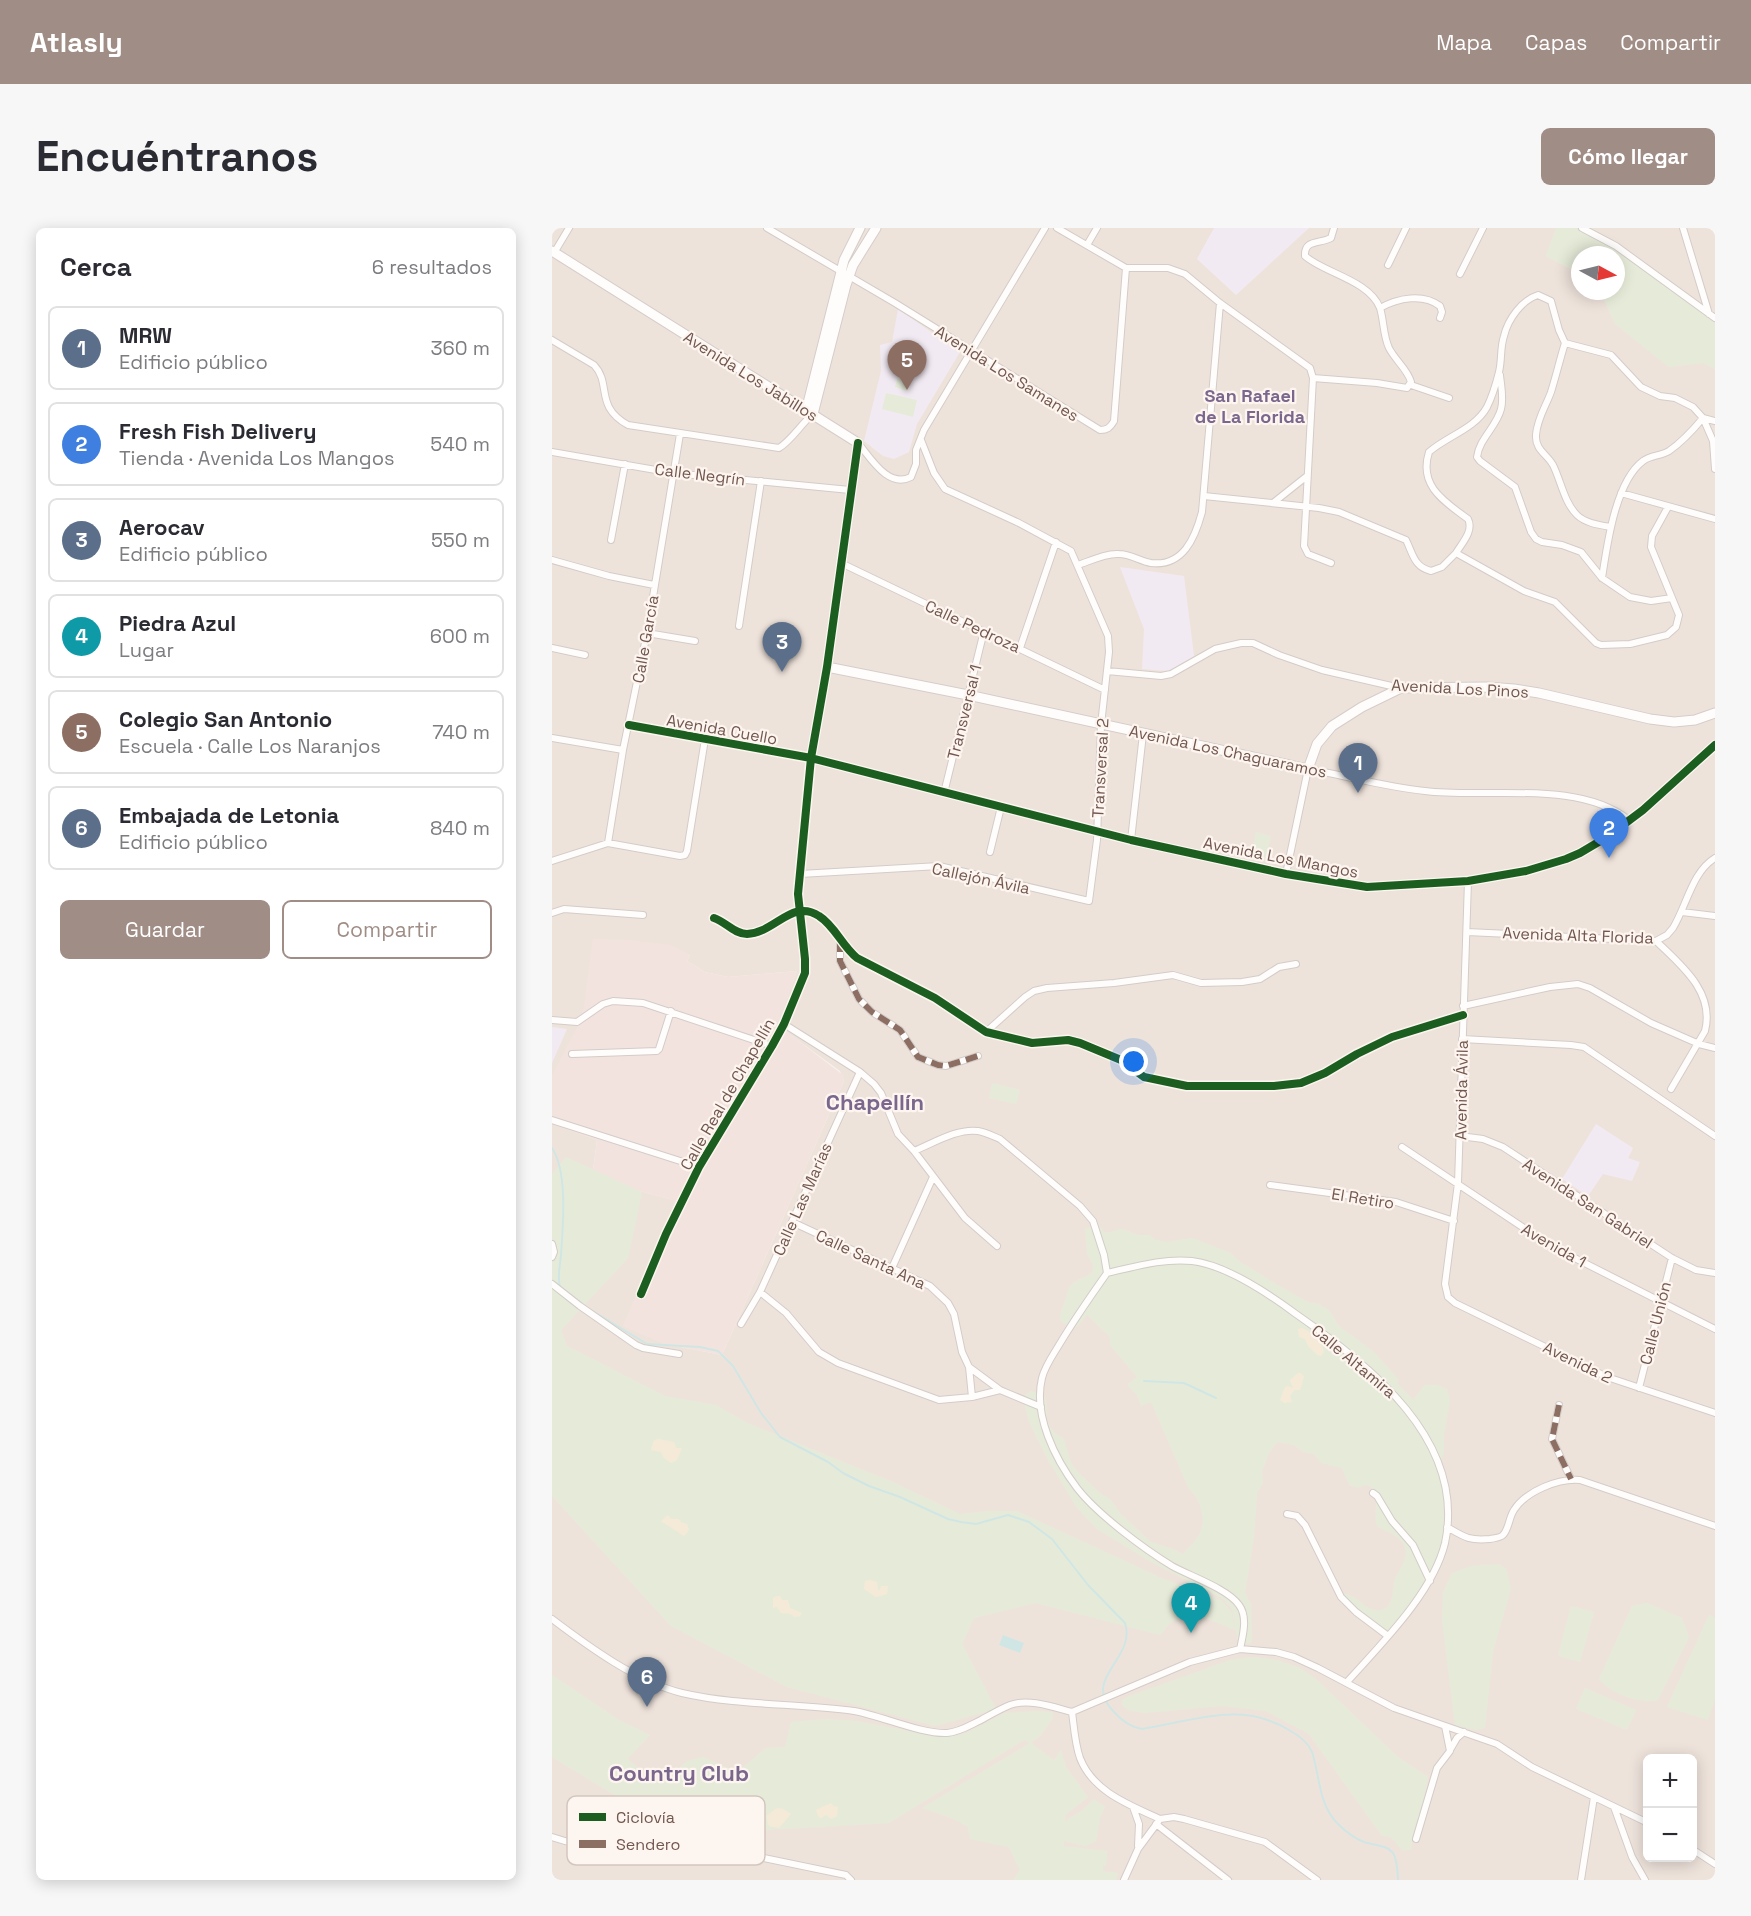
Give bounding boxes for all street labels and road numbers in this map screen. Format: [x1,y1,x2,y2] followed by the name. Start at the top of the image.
[931,321,1083,426] street label: Avenida Los Samanes
[680,327,822,426] street label: Avenida Los Jabillos
[653,459,746,490] street label: Calle Negrín
[627,593,664,685] street label: Calle García
[922,595,1024,658] street label: Calle Pedroza
[943,663,986,762] street label: Transversal 1
[1391,674,1529,703] street label: Avenida Los Pinos
[665,709,779,750] street label: Avenida Cuello
[1087,718,1114,819] street label: Transversal 2
[1127,720,1329,783] street label: Avenida Los Chaguaramos
[1202,832,1360,883] street label: Avenida Los Mangos
[930,858,1032,899] street label: Callejón Ávila
[1502,922,1654,949] street label: Avenida Alta Florida
[675,1014,780,1174] street label: Calle Real de Chapellín
[1450,1040,1473,1140] street label: Avenida Ávila
[768,1139,837,1259] street label: Calle Las Marías
[1519,1153,1657,1253] street label: Avenida San Gabriel
[1330,1183,1396,1214] street label: El Retiro
[1517,1218,1590,1272] street label: Avenida 1
[812,1225,929,1294] street label: Calle Santa Ana
[1635,1279,1676,1367] street label: Calle Unión
[1307,1320,1400,1403] street label: Calle Altamira
[1540,1337,1616,1388] street label: Avenida 2

